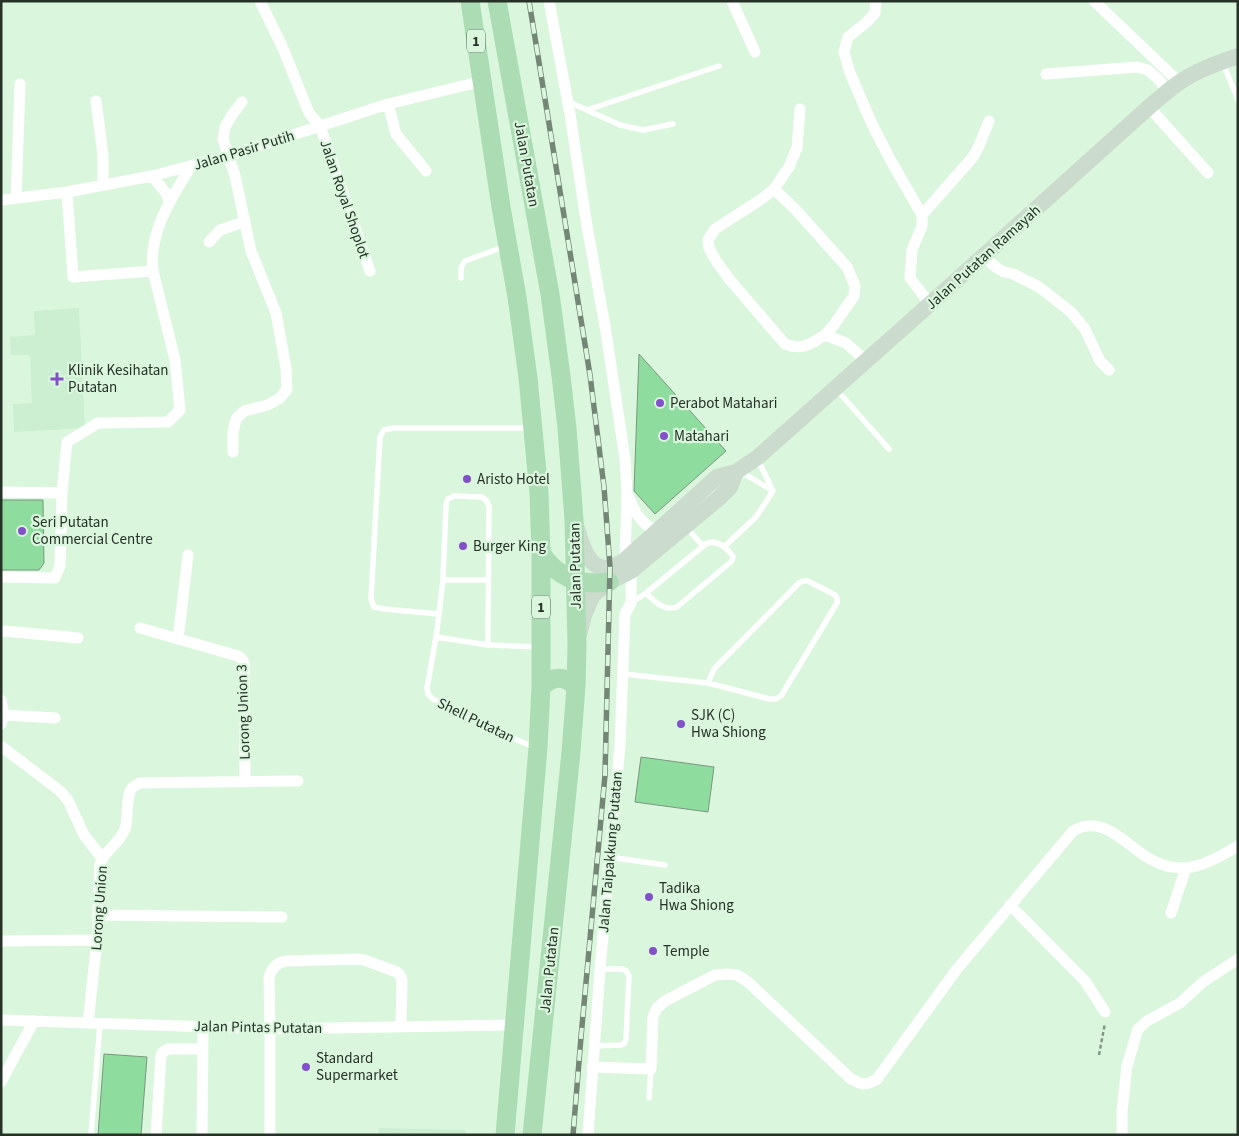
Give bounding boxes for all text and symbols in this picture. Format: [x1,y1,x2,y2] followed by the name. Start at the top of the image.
[467,29,485,52] road number: 1
[509,120,544,209] street label: Jalan Putatan
[191,125,297,176] street label: Jalan Pasir Putih
[314,137,375,261] street label: Jalan Royal Shoplot
[921,200,1045,315] street label: Jalan Putatan Ramayah
[68,360,169,398] place label: Klinik Kesihatan Putatan
[50,372,64,386] marker: Klinik Kesihatan Putatan
[670,393,777,414] place label: Perabot Matahari
[654,397,666,409] marker: Perabot Matahari
[674,426,729,447] place label: Matahari
[658,430,670,442] marker: Matahari
[477,469,550,490] place label: Aristo Hotel
[461,473,473,485] marker: Aristo Hotel
[32,512,153,550] place label: Seri Putatan Commercial Centre
[564,523,587,609] street label: Jalan Putatan
[16,525,28,537] marker: Seri Putatan Commercial Centre
[473,536,547,557] place label: Burger King
[457,540,469,552] marker: Burger King
[532,596,550,618] road number: 1
[231,664,256,760] street label: Lorong Union 3
[434,693,518,748] street label: Shell Putatan
[691,705,766,743] place label: SJK (C) Hwa Shiong
[675,718,687,730] marker: SJK (C) Hwa Shiong
[593,770,628,934] street label: Jalan Taipakkung Putatan
[86,865,113,951] street label: Lorong Union
[659,878,734,916] place label: Tadika Hwa Shiong
[643,891,655,903] marker: Tadika Hwa Shiong
[535,926,564,1014] street label: Jalan Putatan
[663,941,710,962] place label: Temple
[647,945,659,957] marker: Temple
[194,1016,322,1039] street label: Jalan Pintas Putatan
[316,1048,398,1086] place label: Standard Supermarket
[300,1061,312,1073] marker: Standard Supermarket

